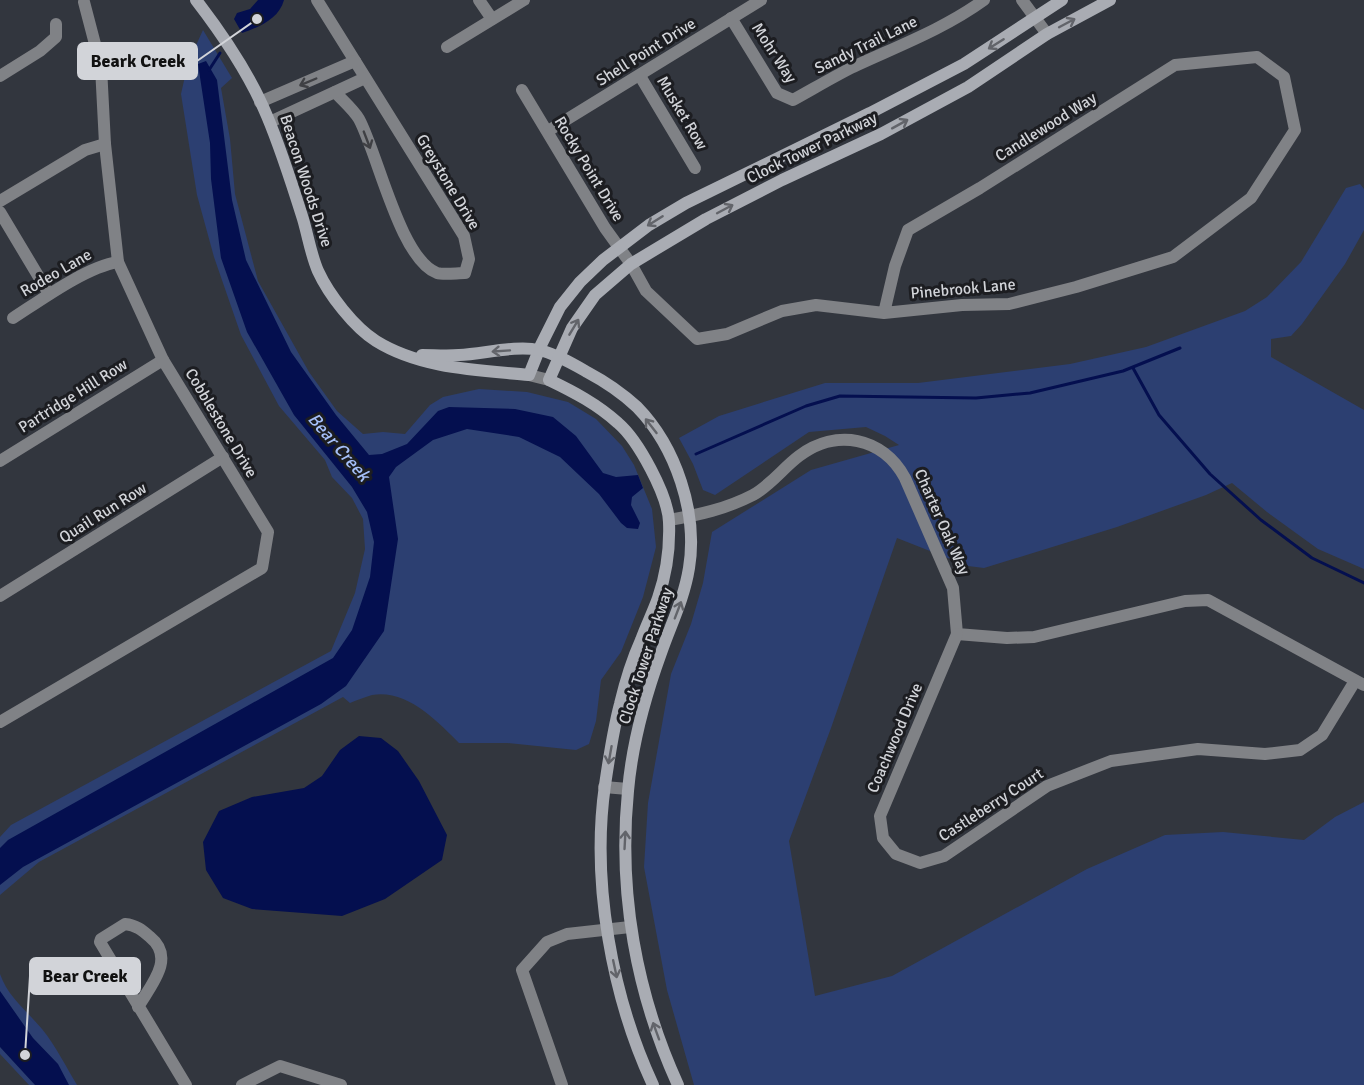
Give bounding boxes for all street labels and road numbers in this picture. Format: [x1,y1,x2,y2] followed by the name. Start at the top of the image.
[811,12,921,78] street label: Sandy Trail Lane
[593,14,699,90] street label: Shell Point Drive
[747,19,801,87] street label: Mohr Way
[652,72,712,154] street label: Musket Row
[992,88,1101,166] street label: Candlewood Way
[744,108,881,188] street label: Clock Tower Parkway
[275,112,337,250] street label: Beacon Woods Drive
[550,113,628,225] street label: Rocky Point Drive
[412,131,484,233] street label: Greystone Drive
[17,245,95,301] street label: Rodeo Lane
[910,274,1016,304] street label: Pinebrook Lane
[15,354,132,437] street label: Partridge Hill Row
[180,365,262,481] street label: Cobblestone Drive
[910,466,975,579] street label: Charter Oak Way
[56,478,151,548] street label: Quail Run Row
[614,585,678,727] street label: Clock Tower Parkway
[863,680,927,796] street label: Coachwood Drive
[935,763,1047,846] street label: Castleberry Court

